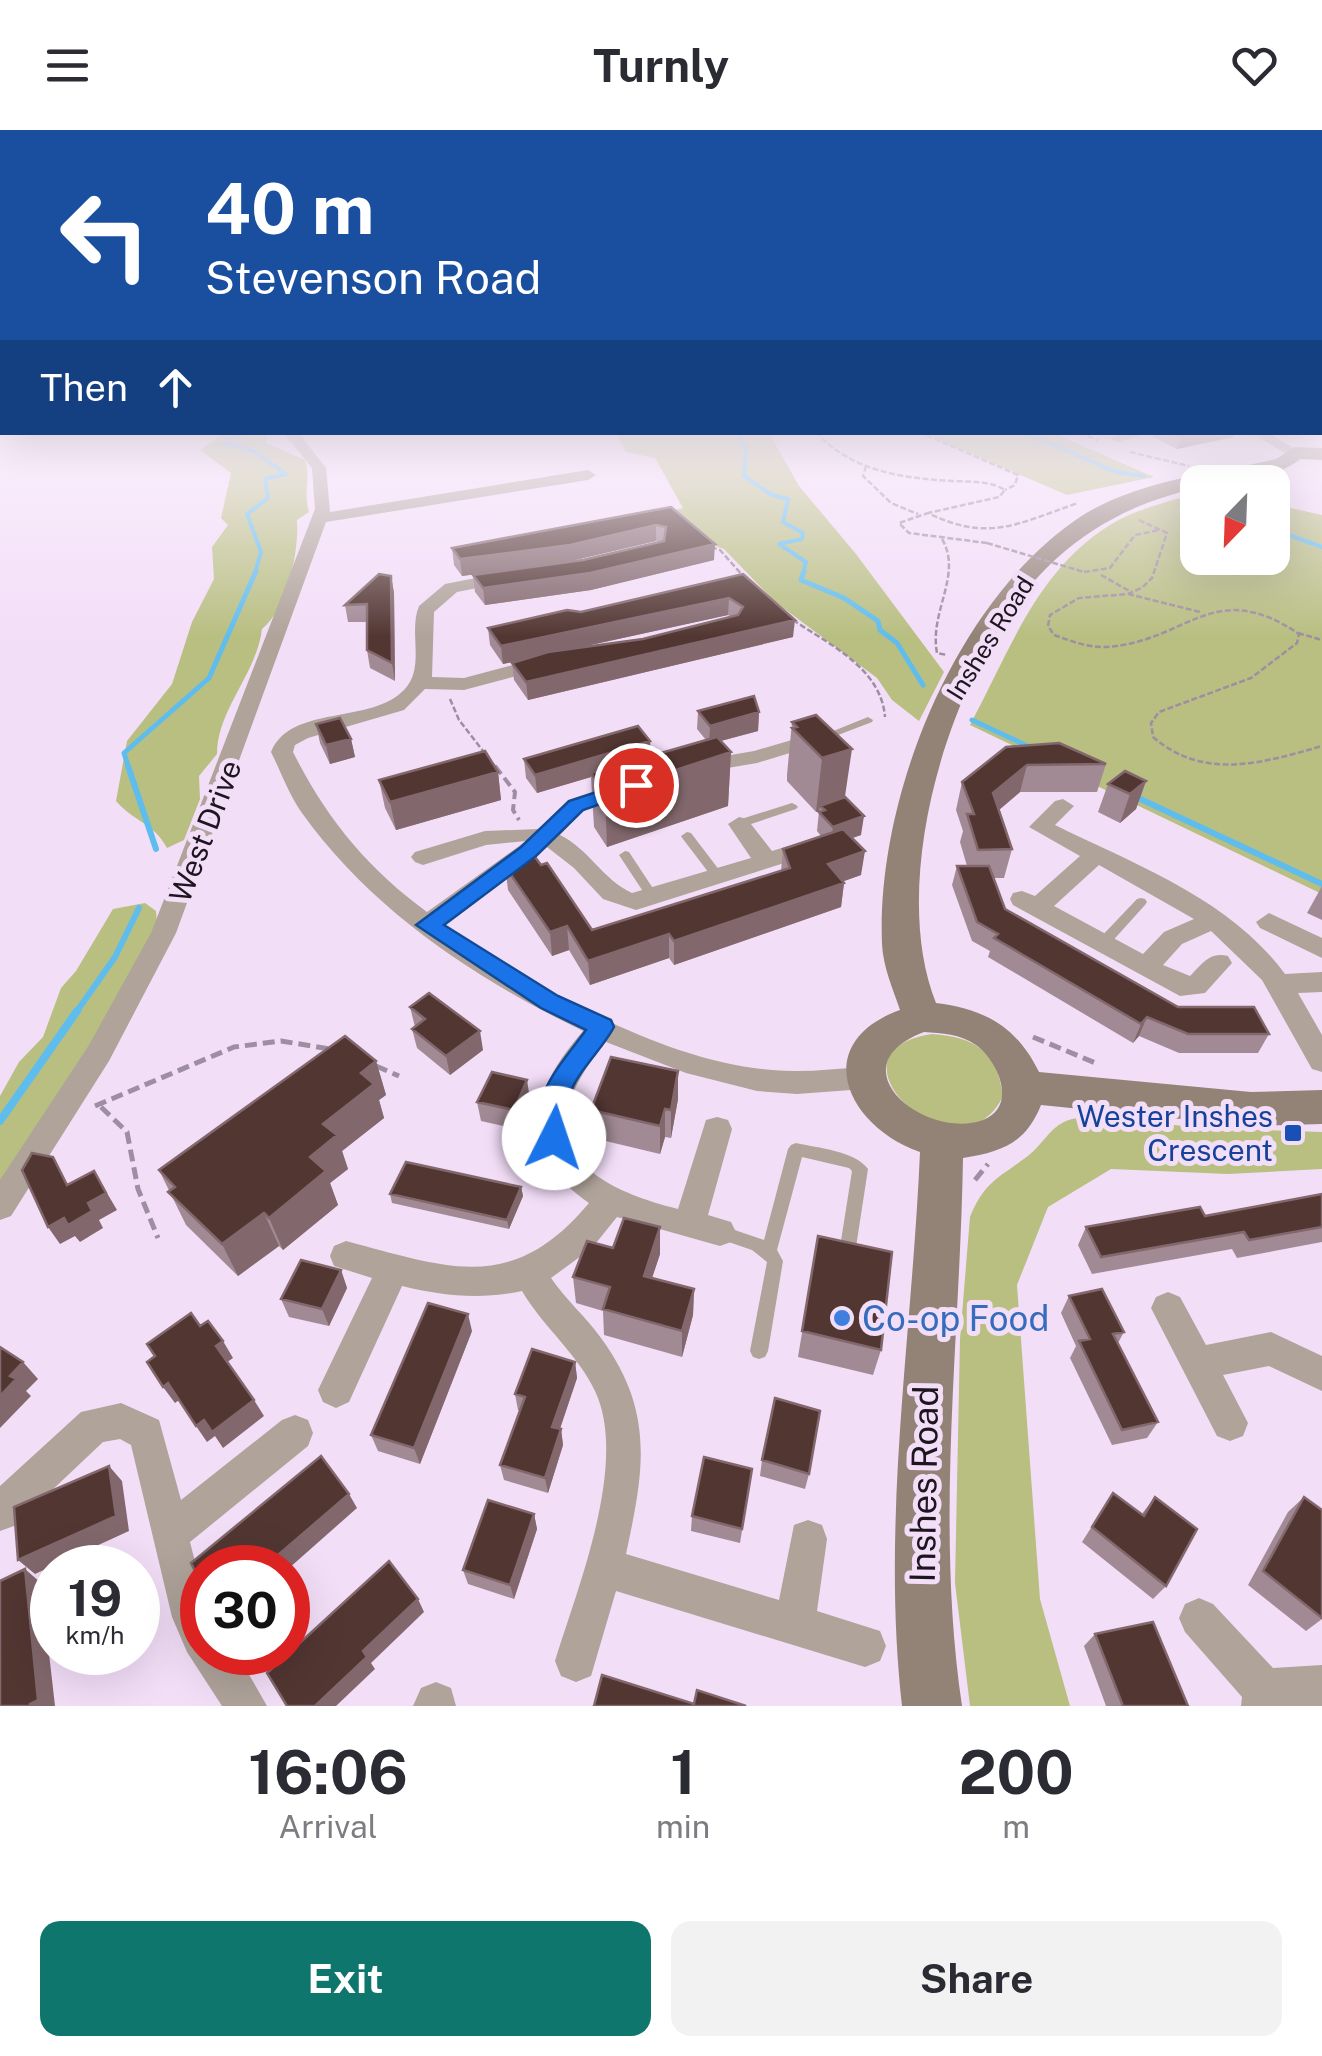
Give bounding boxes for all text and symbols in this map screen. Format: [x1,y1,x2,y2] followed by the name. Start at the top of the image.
[40,38,95,93] icon: menu
[1227,38,1282,93] icon: heart
[593,39,729,92] text: Turnly
[205,167,375,250] text: 40 m
[40,170,170,300] icon: left
[205,251,541,304] text: Stevenson Road
[148,360,203,415] icon: ahead
[40,365,128,410] text: Then
[1180,465,1290,575] north arrow
[1180,465,1290,575] map controls
[940,571,1040,705] street label: Inshes Road
[594,743,679,828] pin
[161,755,249,907] street label: West Drive
[609,758,664,813] icon: arrive
[502,1086,606,1190] position arrow
[1077,1098,1273,1168] place label: Wester Inshes Crescent
[1282,1122,1304,1144] marker: Wester Inshes Crescent
[862,1298,1049,1339] place label: Co-op Food
[831,1307,853,1329] marker: Co-op Food
[902,1385,946,1583] street label: Inshes Road
[180,1545,310,1675] speed limit sign: 30
[68,1568,122,1627] text: 19
[66,1620,124,1650] text: km/h
[248,1737,408,1808] text: 16:06
[670,1737,696,1808] text: 1
[958,1737,1074,1808] text: 200
[279,1808,377,1845] text: Arrival
[656,1808,710,1845] text: min
[1002,1808,1030,1845] text: m
[40,1921,651,2036] button: Exit
[671,1921,1282,2036] button: Share

